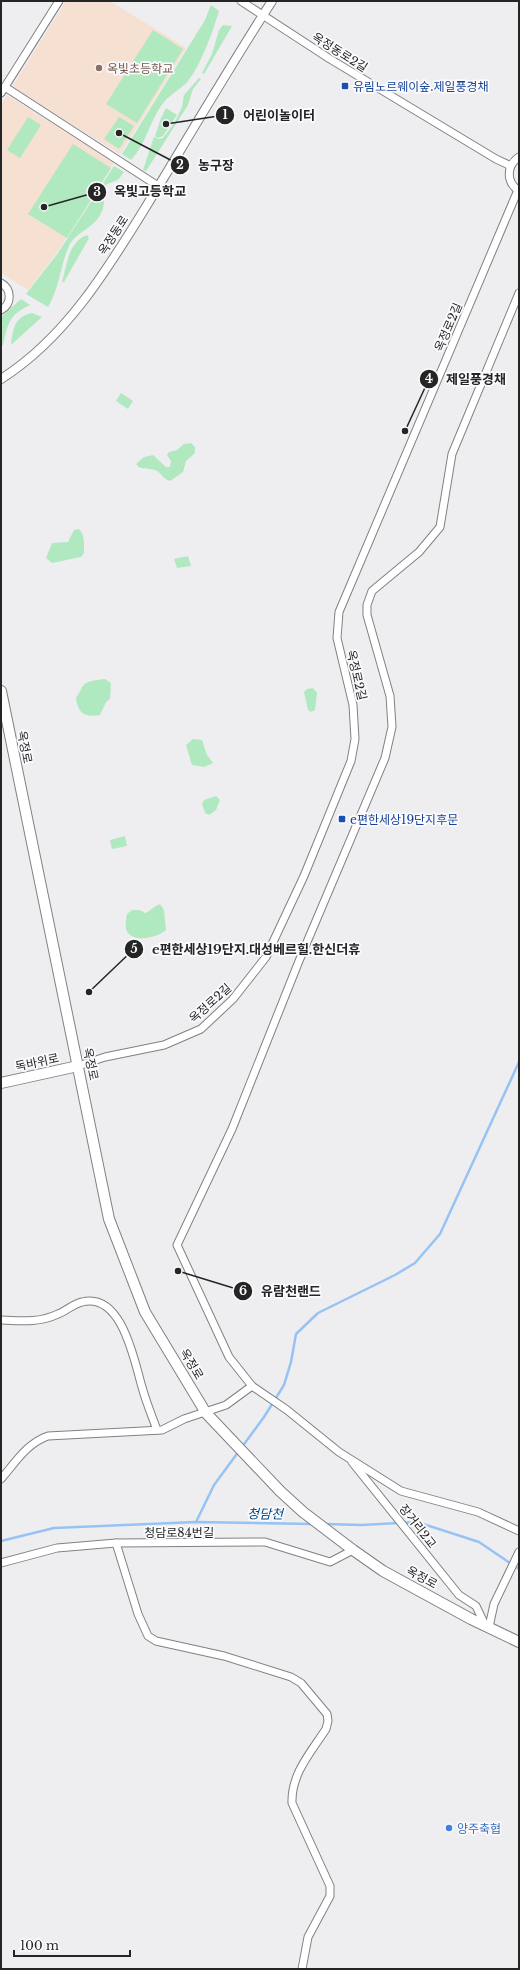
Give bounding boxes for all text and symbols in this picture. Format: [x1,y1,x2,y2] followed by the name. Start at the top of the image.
[309,29,371,75] street label: 옥정동로2길
[107,61,173,76] place label: 옥빛초등학교
[94,63,104,73] marker: 옥빛초등학교
[353,79,489,94] place label: 유림노르웨이숲.제일풍경채
[340,81,350,91] marker: 유림노르웨이숲.제일풍경채
[215,103,323,128] callout: 어린이놀이터
[222,107,228,122] text: 1
[243,107,315,124] text: 어린이놀이터
[170,153,242,178] callout: 농구장
[176,157,184,172] text: 2
[198,157,234,174] text: 농구장
[87,179,194,204] callout: 옥빛고등학교
[114,183,186,200] text: 옥빛고등학교
[93,184,101,199] text: 3
[95,212,131,258] street label: 옥정동로
[431,300,465,354] street label: 옥정로2길
[419,367,514,392] callout: 제일풍경채
[425,371,433,386] text: 4
[446,371,506,388] text: 제일풍경채
[344,648,370,702] street label: 옥정로2길
[14,729,36,765] street label: 옥정로
[350,812,458,827] place label: e편한세상19단지후문
[337,814,347,824] marker: e편한세상19단지후문
[124,937,369,962] callout: e편한세상19단지.대성베르힐.한신더휴
[130,941,138,956] text: 5
[152,941,360,958] text: e편한세상19단지.대성베르힐.한신더휴
[186,980,234,1026] street label: 옥정로2길
[80,1046,102,1082] street label: 옥정로
[14,1050,60,1074] street label: 독바위로
[233,1279,329,1304] callout: 유람천랜드
[239,1283,247,1298] text: 6
[261,1283,321,1300] text: 유람천랜드
[177,1346,207,1382] street label: 옥정로
[396,1501,440,1551] street label: 장거리2교
[247,1505,284,1523] water label: 청담천
[144,1525,214,1540] street label: 청담로84번길
[404,1562,440,1592] street label: 옥정로
[457,1821,501,1836] place label: 양주축협
[444,1823,454,1833] marker: 양주축협
[14,1932,130,1958] scale bar
[20,1938,59,1953] text: 100 m

